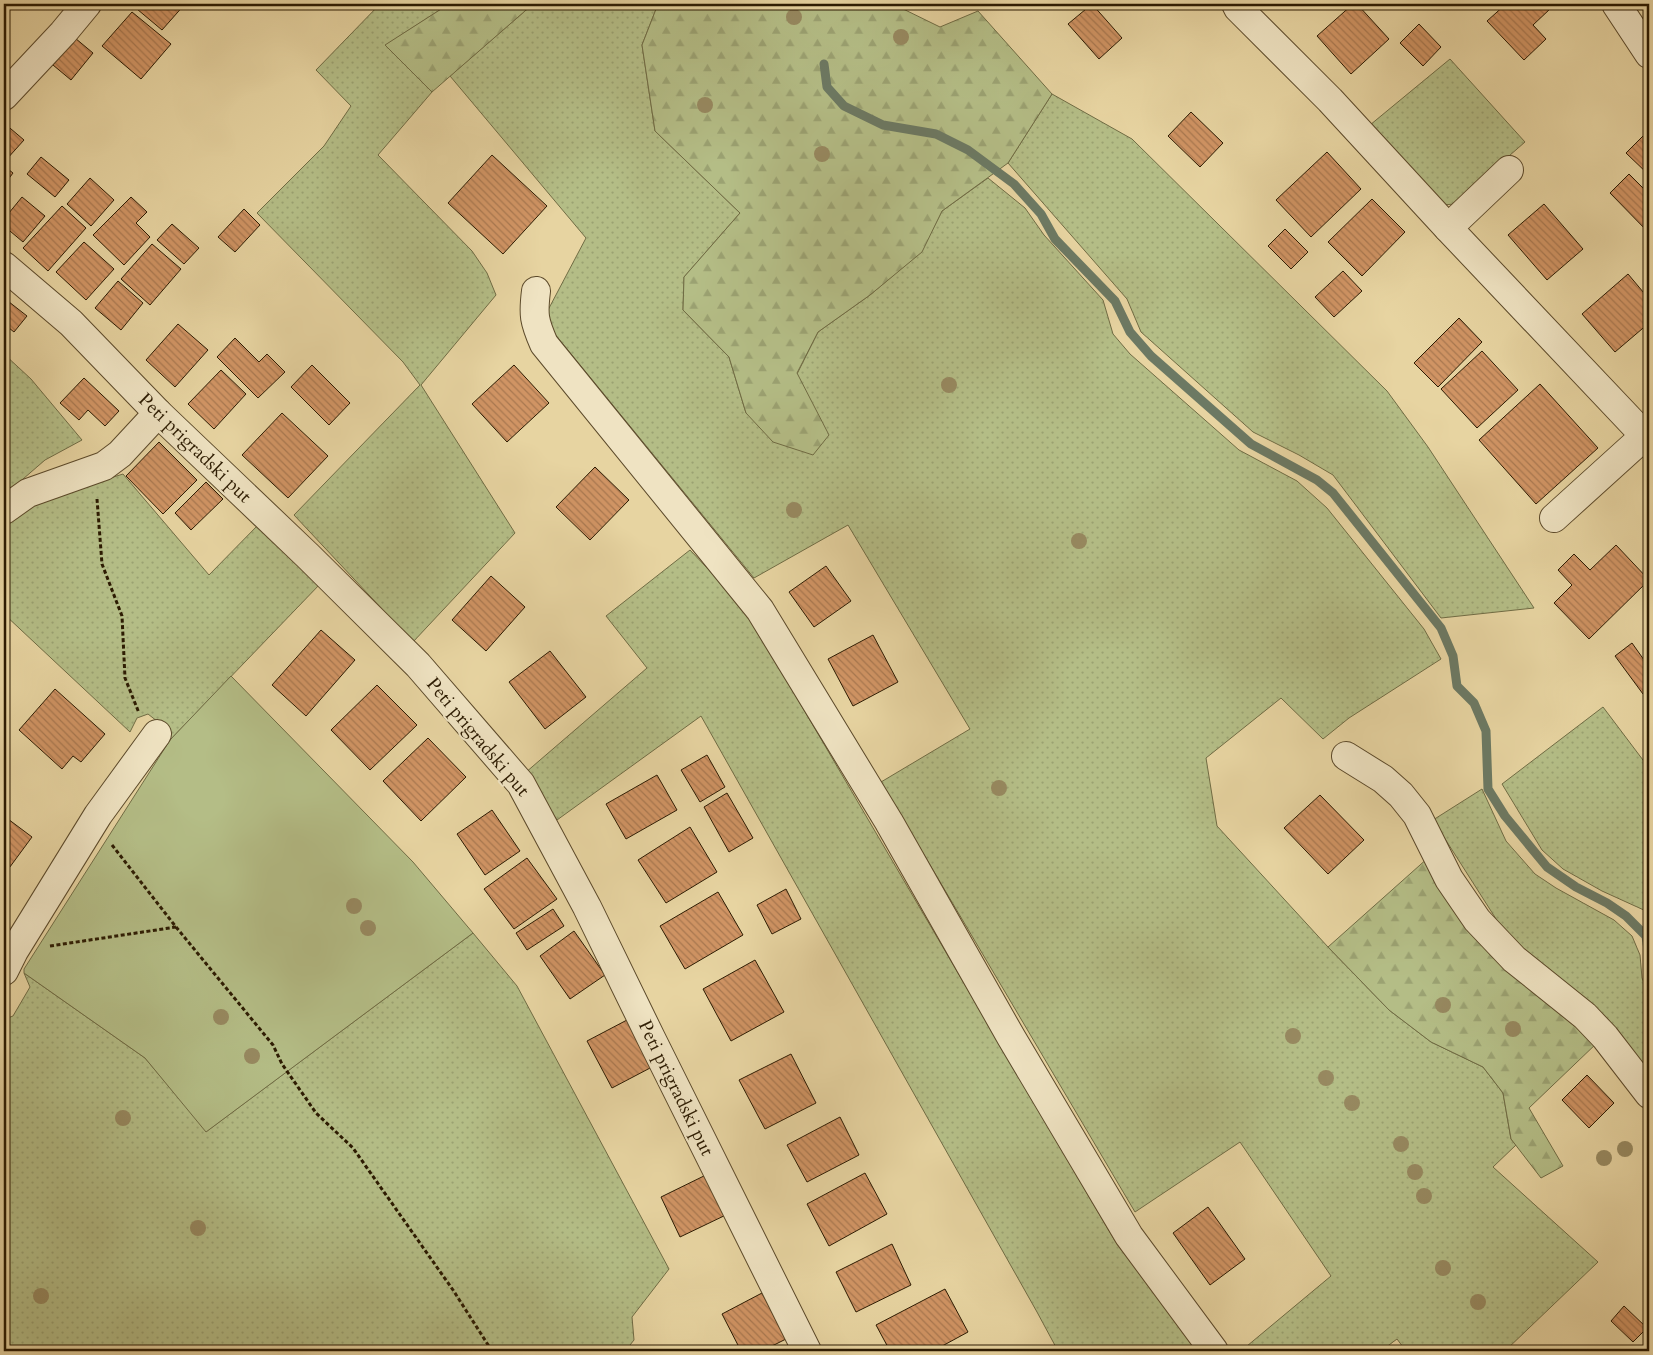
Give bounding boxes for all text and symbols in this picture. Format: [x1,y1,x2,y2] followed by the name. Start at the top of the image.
[133,387,257,509] street label: Peti prigradski put
[420,672,536,802] street label: Peti prigradski put
[632,1016,720,1160] street label: Peti prigradski put

